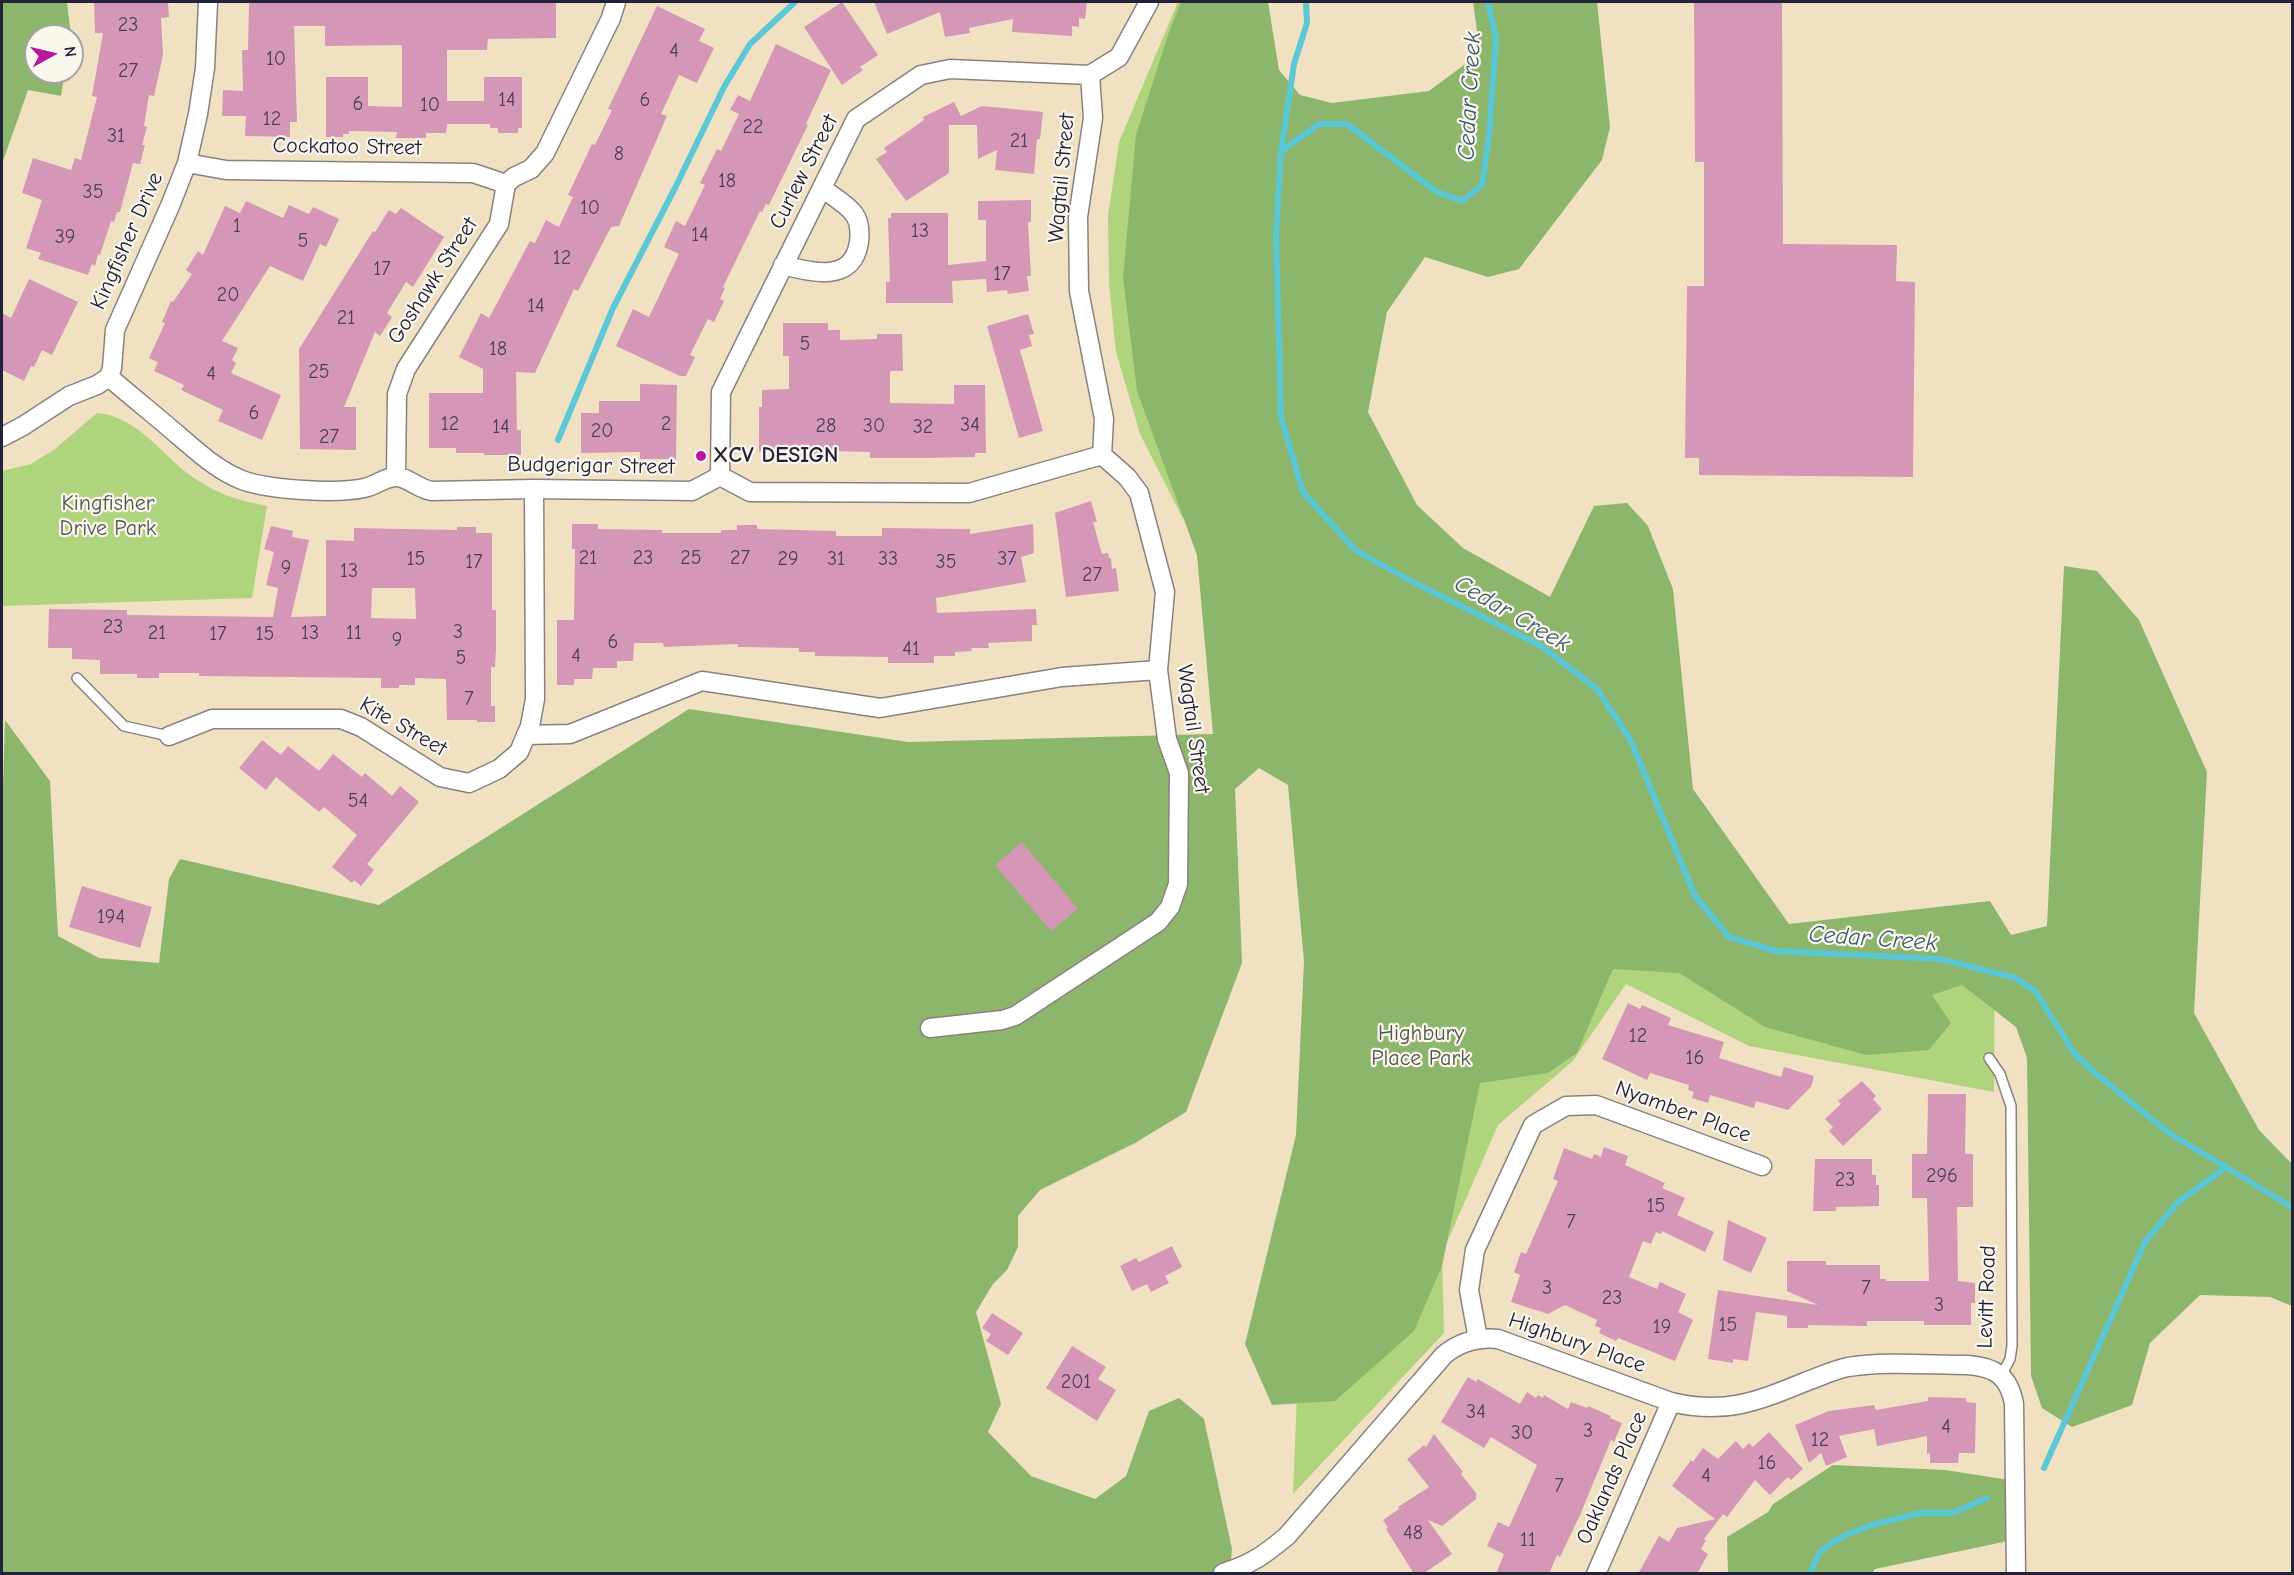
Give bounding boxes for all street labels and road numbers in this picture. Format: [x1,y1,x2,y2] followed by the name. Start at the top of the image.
[764,110,844,234] street label: Curlew Street
[1043,112,1081,244] street label: Wagtail Street
[272,133,422,161] street label: Cockatoo Street
[85,168,169,314] street label: Kingfisher Drive
[382,213,484,349] street label: Goshawk Street
[507,451,675,481] street label: Budgerigar Street
[1171,663,1215,795] street label: Wagtail Street
[355,691,451,763] street label: Kite Street
[1612,1075,1754,1149] street label: Nyamber Place
[1972,1245,2002,1349] street label: Levitt Road
[1505,1307,1649,1379] street label: Highbury Place
[1571,1407,1653,1549] street label: Oaklands Place

